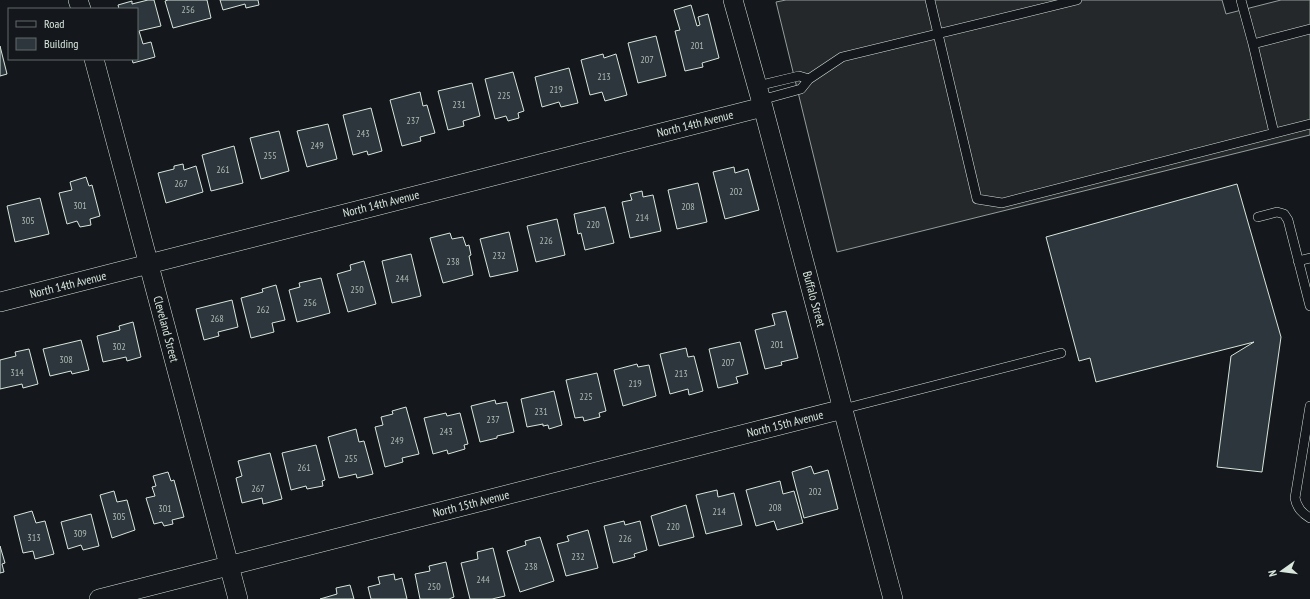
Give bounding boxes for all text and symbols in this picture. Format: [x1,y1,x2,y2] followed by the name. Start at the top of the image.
[181,3,195,16] house number: 256
[8,8,138,60] legend
[44,16,64,31] text: Road
[44,36,79,51] text: Building
[690,39,704,52] house number: 201
[640,53,654,66] house number: 207
[597,70,611,83] house number: 213
[549,83,563,96] house number: 219
[497,89,511,102] house number: 225
[452,98,466,111] house number: 231
[655,107,735,140] street label: North 14th Avenue
[406,114,420,127] house number: 237
[356,127,370,140] house number: 243
[310,139,324,152] house number: 249
[263,149,277,162] house number: 255
[216,163,230,176] house number: 261
[174,177,188,190] house number: 267
[729,185,743,198] house number: 202
[341,187,421,220] street label: North 14th Avenue
[73,199,87,212] house number: 301
[681,200,695,213] house number: 208
[635,211,649,224] house number: 214
[21,214,35,227] house number: 305
[586,218,600,231] house number: 220
[539,234,553,247] house number: 226
[492,249,506,262] house number: 232
[446,255,460,268] house number: 238
[28,268,108,301] street label: North 14th Avenue
[800,269,829,329] street label: Buffalo Street
[395,272,409,285] house number: 244
[350,283,364,296] house number: 250
[150,294,183,364] street label: Cleveland Street
[303,296,317,309] house number: 256
[256,303,270,316] house number: 262
[210,312,224,325] house number: 268
[770,338,784,351] house number: 201
[112,340,126,353] house number: 302
[59,353,73,366] house number: 308
[721,356,735,369] house number: 207
[10,366,24,379] house number: 314
[674,367,688,380] house number: 213
[628,377,642,390] house number: 219
[579,390,593,403] house number: 225
[534,405,548,418] house number: 231
[745,407,825,440] street label: North 15th Avenue
[486,413,500,426] house number: 237
[439,425,453,438] house number: 243
[390,434,404,447] house number: 249
[344,452,358,465] house number: 255
[297,461,311,474] house number: 261
[251,482,265,495] house number: 267
[808,485,822,498] house number: 202
[431,487,511,520] street label: North 15th Avenue
[768,501,782,514] house number: 208
[158,502,172,515] house number: 301
[712,505,726,518] house number: 214
[112,510,126,523] house number: 305
[666,520,680,533] house number: 220
[73,527,87,540] house number: 309
[27,531,41,544] house number: 313
[618,532,632,545] house number: 226
[571,550,585,563] house number: 232
[1262,551,1302,591] north arrow
[524,560,538,573] house number: 238
[1265,569,1280,578] text: N
[476,573,490,586] house number: 244
[427,580,441,593] house number: 250

